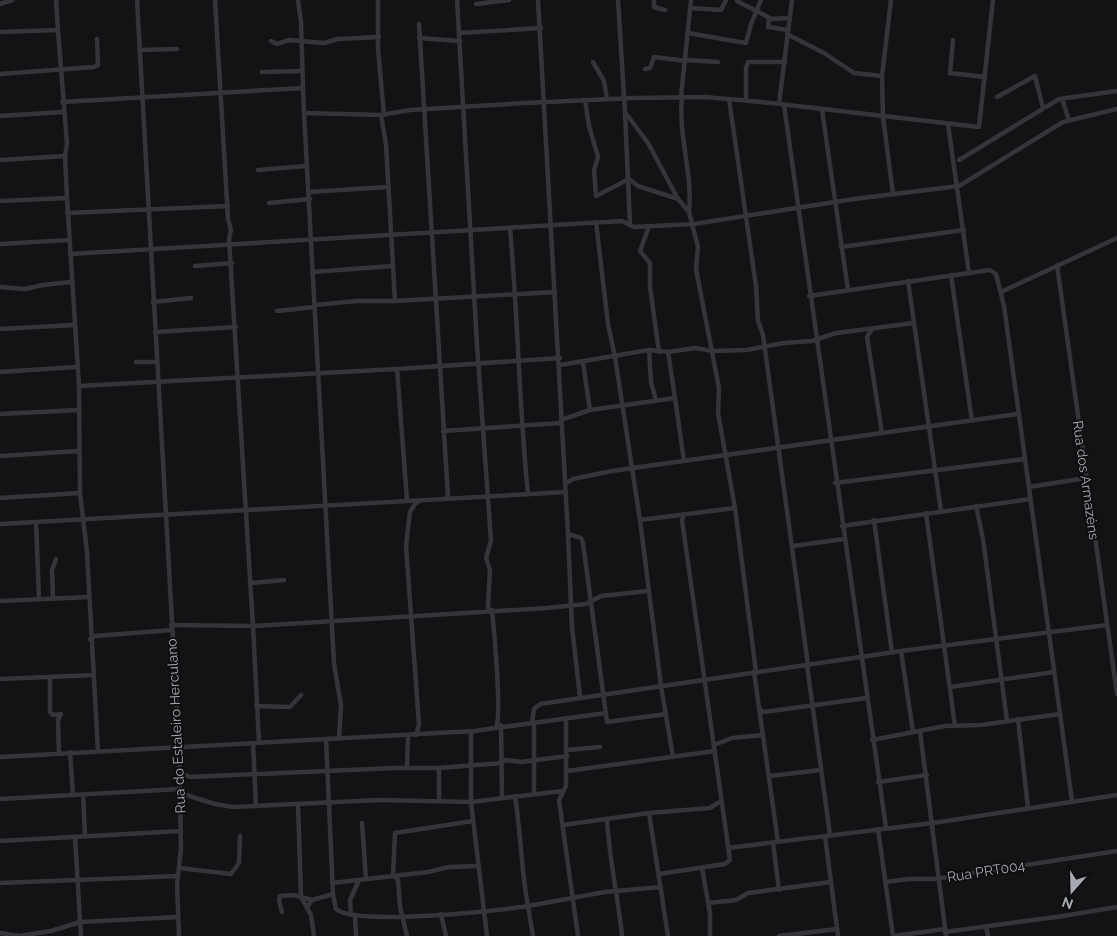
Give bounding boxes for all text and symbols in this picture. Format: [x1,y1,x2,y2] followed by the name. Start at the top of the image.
[1070,419,1102,541] street label: Rua dos Armazéns
[163,638,189,814] street label: Rua do Estaleiro Herculano
[946,857,1026,885] street label: Rua PRT004
[1047,866,1097,916] north arrow
[1060,894,1075,913] text: N

